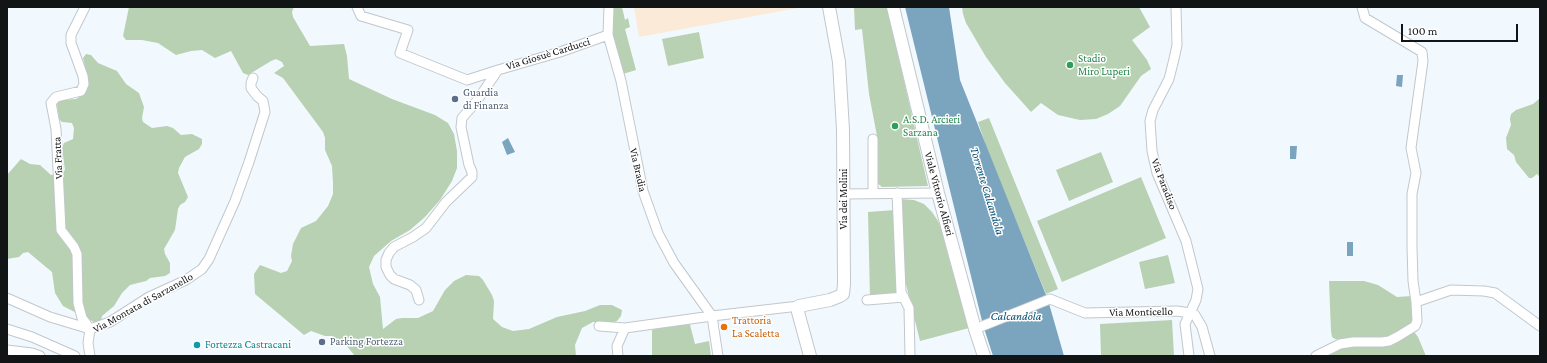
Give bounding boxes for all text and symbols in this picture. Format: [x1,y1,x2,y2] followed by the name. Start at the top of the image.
[1403,16,1520,42] scale bar
[1408,24,1437,38] text: 100 m
[504,35,592,73] street label: Via Giosuè Carducci
[1078,52,1130,78] place label: Stadio Miro Luperi
[1065,60,1075,70] marker: Stadio Miro Luperi
[463,86,509,112] place label: Guardia di Finanza
[450,94,460,104] marker: Guardia di Finanza
[903,113,960,139] place label: A.S.D. Arcieri Sarzana
[890,121,900,131] marker: A.S.D. Arcieri Sarzana
[50,136,66,180] street label: Via Fratta
[967,145,1007,237] water label: Torrente Calcandola
[627,147,649,193] street label: Via Bradia
[921,151,957,237] street label: Viale Vittorio Alfieri
[1148,157,1180,211] street label: Via Paradiso
[837,169,851,229] street label: Via dei Molini
[91,270,195,336] street label: Via Montata di Sarzanello
[1109,305,1173,319] street label: Via Monticello
[991,309,1041,323] water label: Calcandola
[732,314,779,340] place label: Trattoria La Scaletta
[719,322,729,332] marker: Trattoria La Scaletta
[330,335,403,349] place label: Parking Fortezza
[317,337,327,347] marker: Parking Fortezza
[205,338,291,352] place label: Fortezza Castracani
[192,340,202,350] marker: Fortezza Castracani

